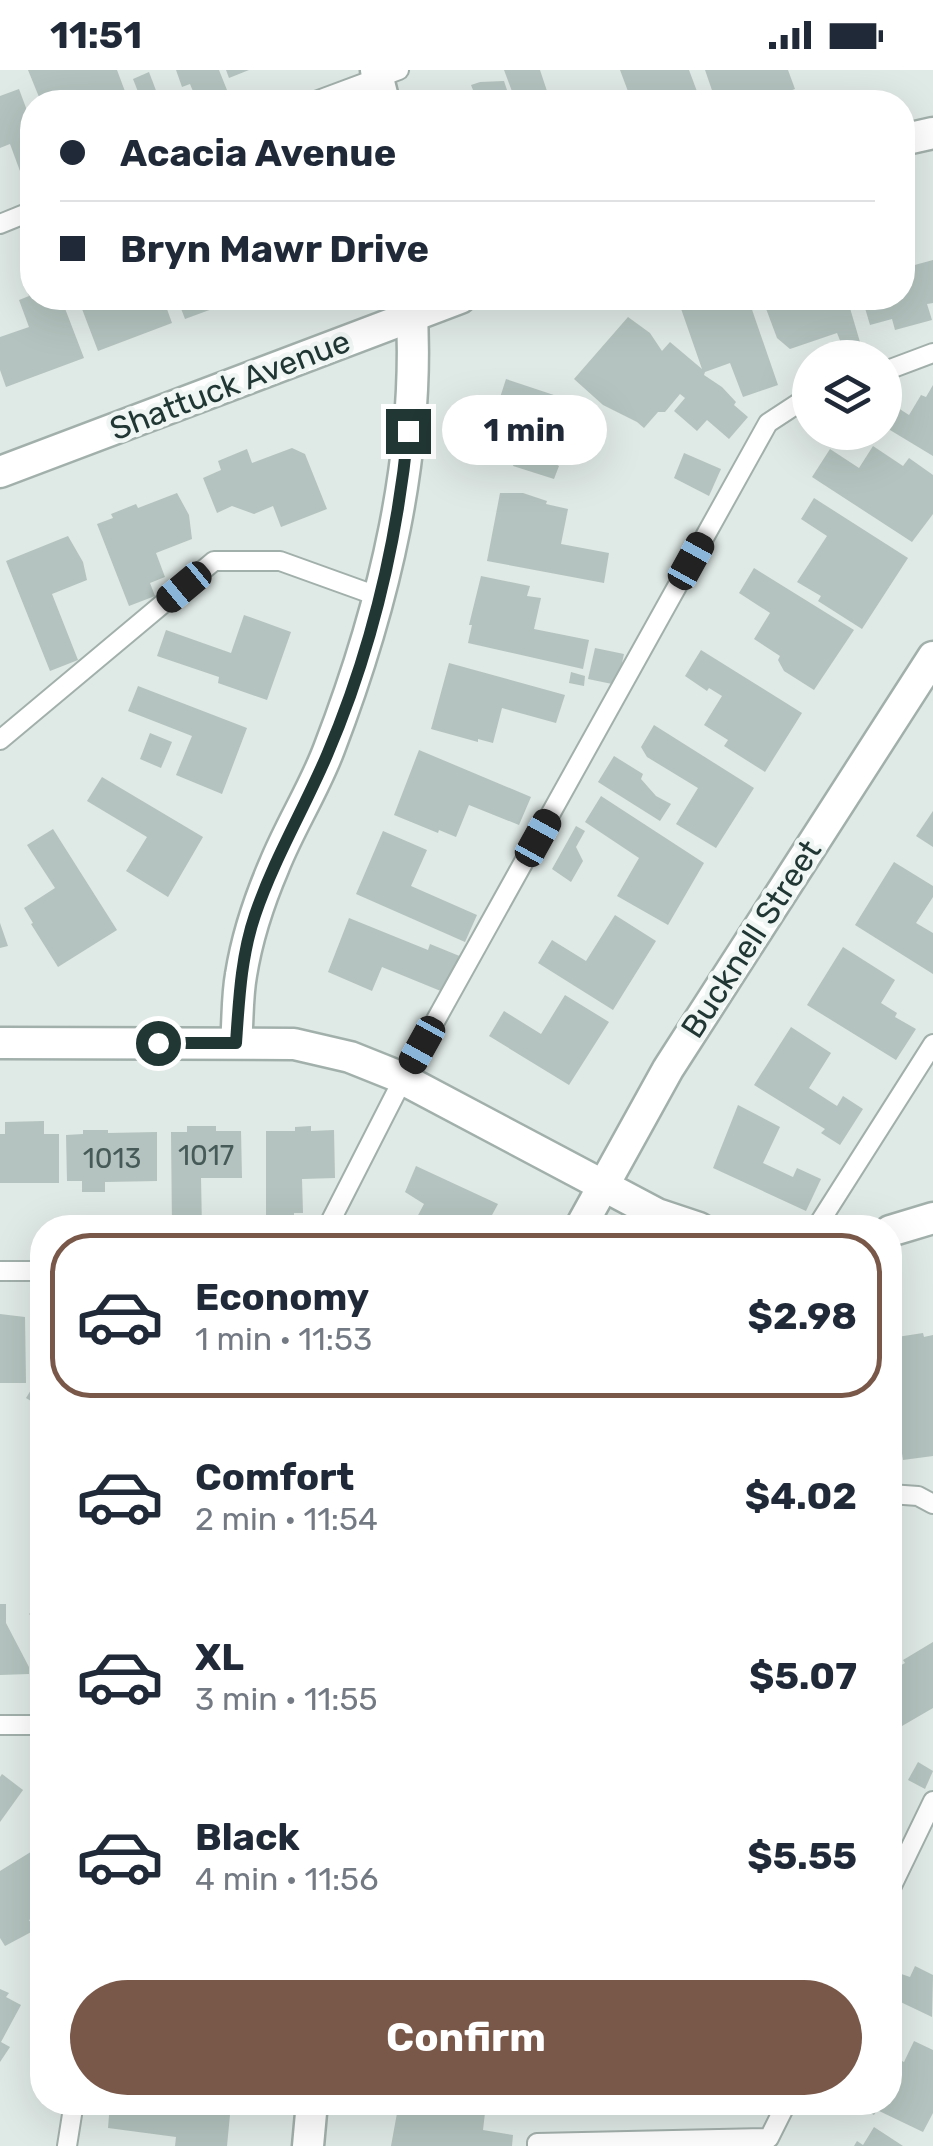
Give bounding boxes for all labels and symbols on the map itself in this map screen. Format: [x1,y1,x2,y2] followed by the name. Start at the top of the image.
[105,322,355,448] street label: Shattuck Avenue
[443,396,608,466] callout: 1 min
[386,409,431,454] route end
[663,527,719,595] car
[151,556,217,618] car
[510,804,566,872] car
[673,833,829,1045] street label: Bucknell Street
[394,1011,450,1079] car
[136,1021,181,1066] route start
[178,1139,234,1172] house number: 1017
[83,1142,141,1175] house number: 1013

